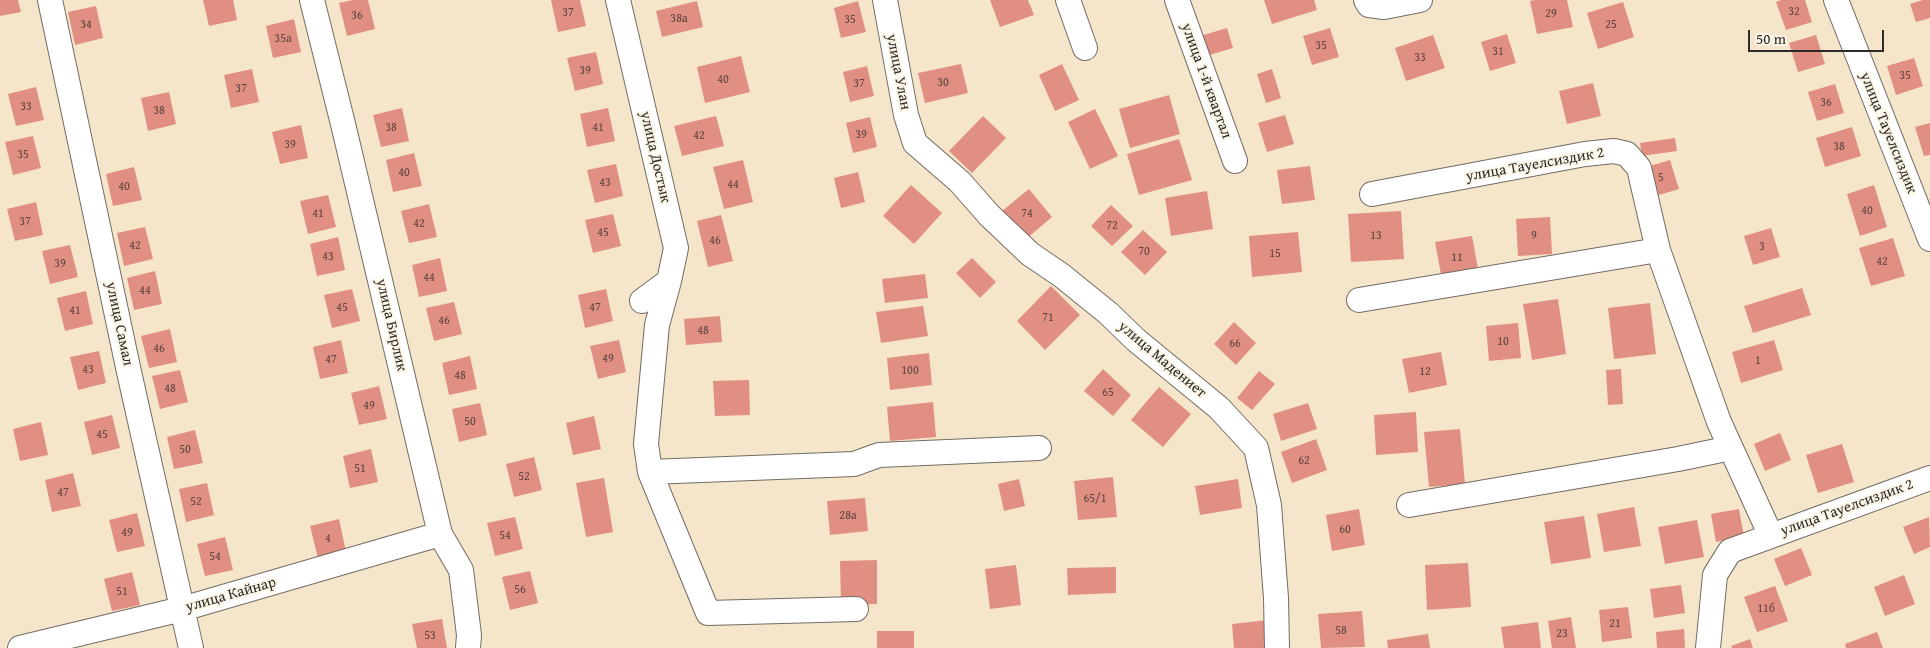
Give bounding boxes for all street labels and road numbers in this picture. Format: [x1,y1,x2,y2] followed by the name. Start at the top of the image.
[1177,21,1235,141] street label: улица 1-й квартал
[882,32,914,112] street label: улица Улан
[1855,70,1921,196] street label: улица Тауелсиздик
[636,110,674,204] street label: улица Достык
[1465,144,1605,186] street label: улица Тауелсиздик 2
[372,277,410,373] street label: улица Бирлик
[101,280,137,368] street label: улица Самал
[1114,318,1210,402] street label: улица Мадениет
[1778,476,1916,540] street label: улица Тауелсиздик 2
[184,574,278,616] street label: улица Кайнар

